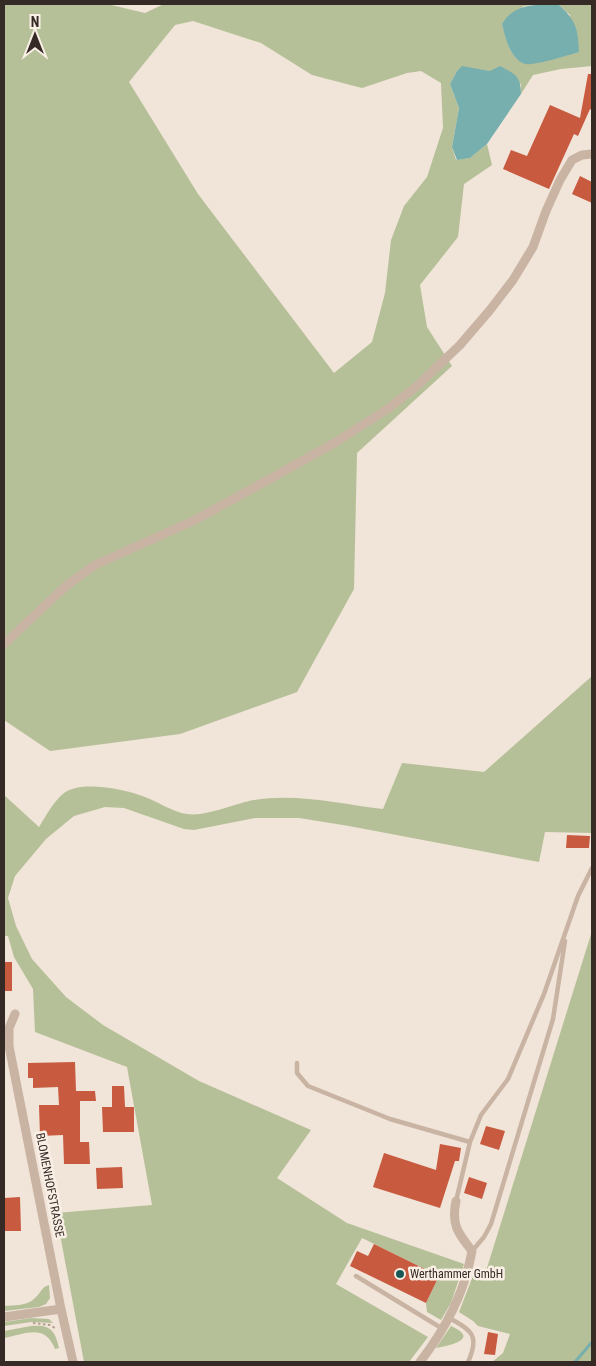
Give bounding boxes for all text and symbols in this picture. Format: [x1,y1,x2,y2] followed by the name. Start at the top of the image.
[10,10,60,60] north arrow
[31,14,39,30] text: N
[33,1132,67,1238] street label: BLOMENHOFSTRASSE
[410,1267,503,1281] place label: Werthammer GmbH
[394,1268,406,1280] marker: Werthammer GmbH

